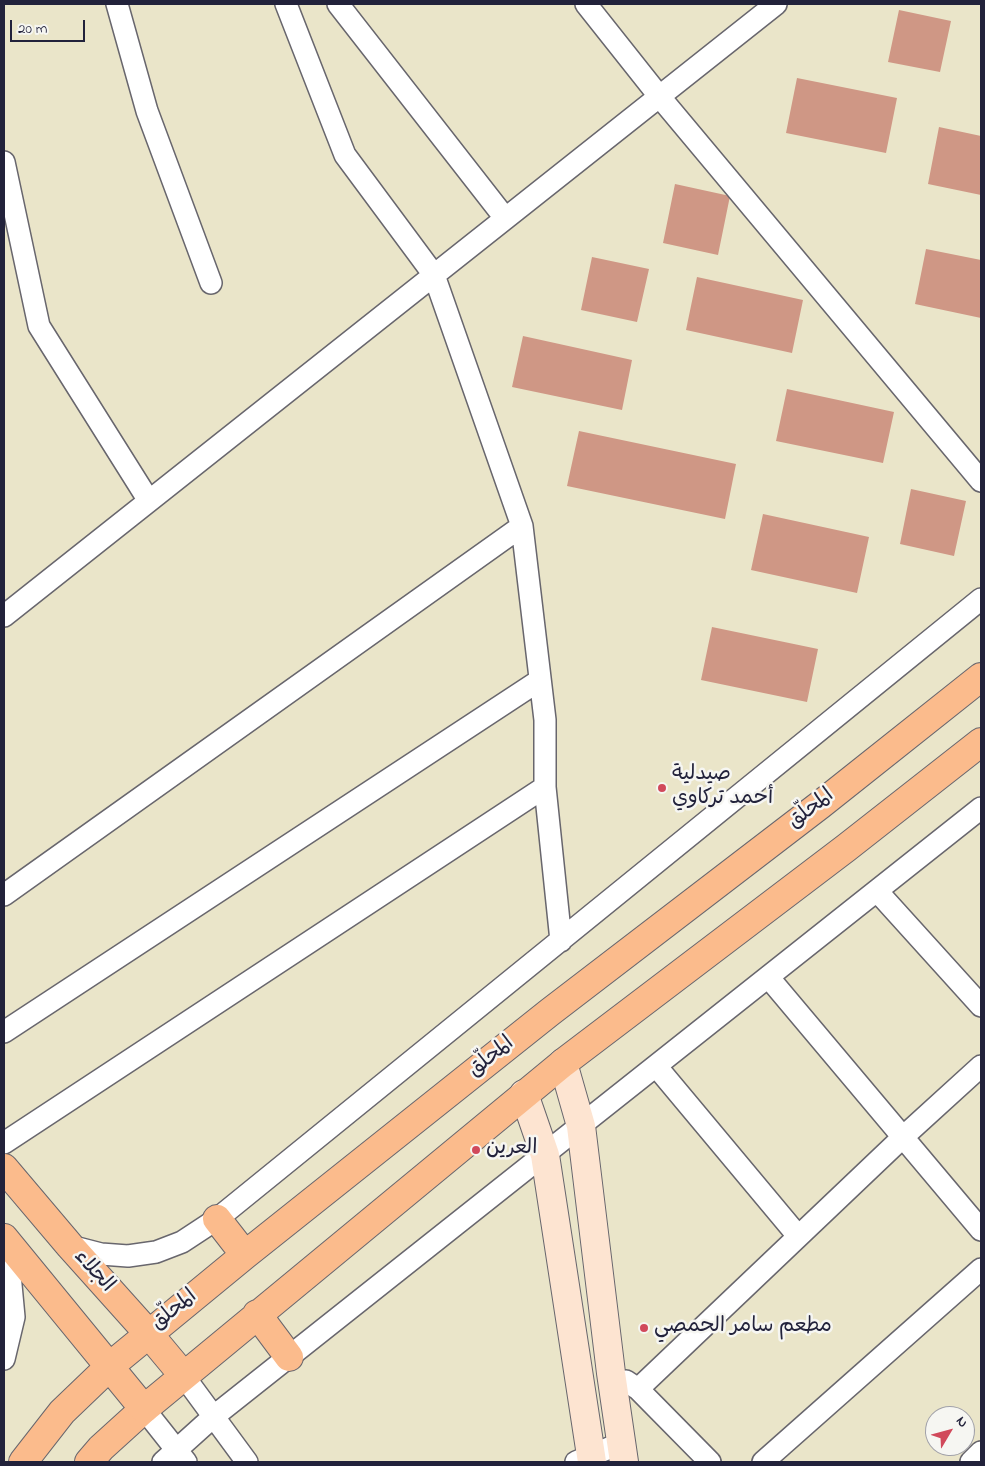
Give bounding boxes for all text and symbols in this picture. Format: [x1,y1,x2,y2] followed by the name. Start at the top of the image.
[12,10,88,42] scale bar
[18,18,47,40] text: 20 m
[672,763,773,813] place label: صيدلية أحمد تركاوي
[656,782,668,794] marker: صيدلية أحمد تركاوي
[784,784,840,836] street label: المحلّق
[464,1032,520,1084] street label: المحلّق
[486,1137,537,1163] place label: العرين
[470,1144,482,1156] marker: العرين
[67,1245,119,1299] street label: الجلاء
[147,1285,203,1337] street label: المحلّق
[654,1315,832,1341] place label: مطعم سامر الحمصي
[638,1322,650,1334] marker: مطعم سامر الحمصي
[925,1406,975,1456] north arrow
[950,1412,973,1432] text: N

